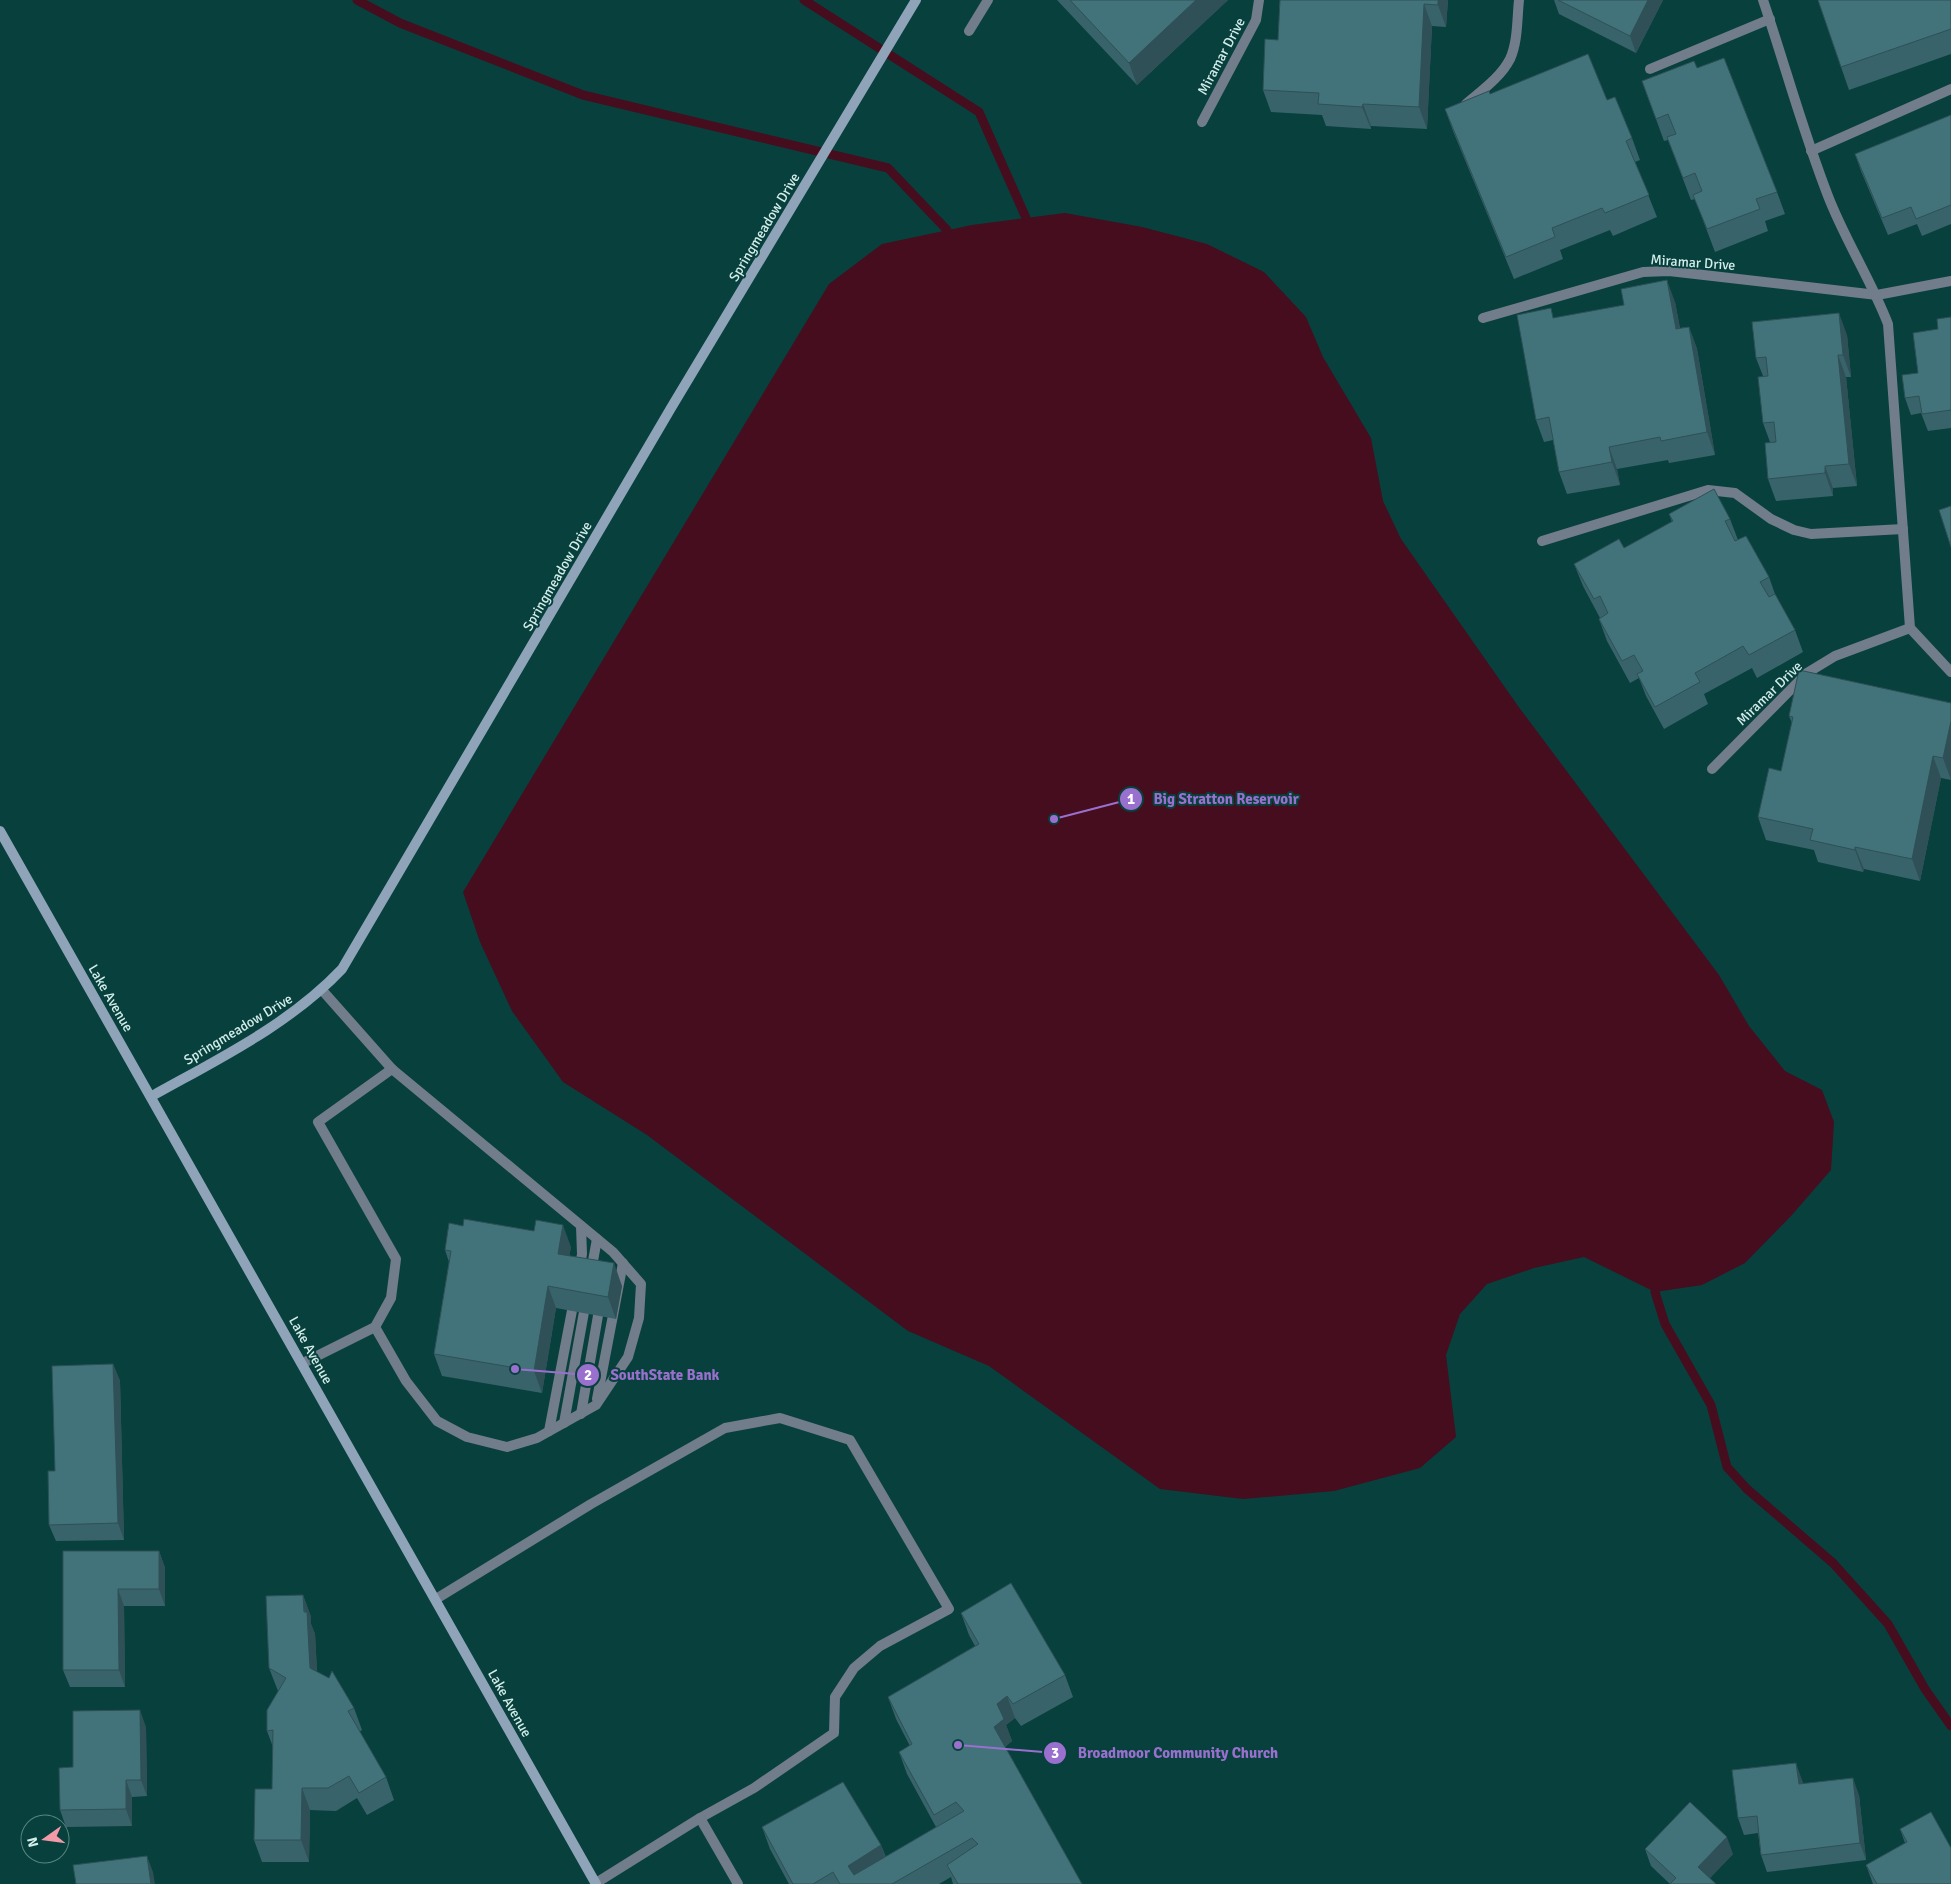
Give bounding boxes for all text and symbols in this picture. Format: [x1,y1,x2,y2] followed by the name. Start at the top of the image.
[1194,15,1249,98] street label: Miramar Drive
[725,170,804,285] street label: Springmeadow Drive
[1650,251,1736,274] street label: Miramar Drive
[519,518,596,634] street label: Springmeadow Drive
[1733,658,1806,729] street label: Miramar Drive
[1119,784,1309,814] callout: Big Stratton Reservoir
[1127,790,1135,808] text: 1
[1153,790,1299,808] text: Big Stratton Reservoir
[84,962,137,1035] street label: Lake Avenue
[181,990,296,1069] street label: Springmeadow Drive
[285,1313,336,1387] street label: Lake Avenue
[575,1360,729,1390] callout: SouthState Bank
[584,1366,592,1384] text: 2
[611,1366,720,1384] text: SouthState Bank
[484,1666,535,1740] street label: Lake Avenue
[1042,1738,1288,1768] callout: Broadmoor Community Church
[1051,1744,1059,1762] text: 3
[1078,1744,1278,1762] text: Broadmoor Community Church
[20,1814,70,1864] north arrow
[23,1835,42,1849] text: N

